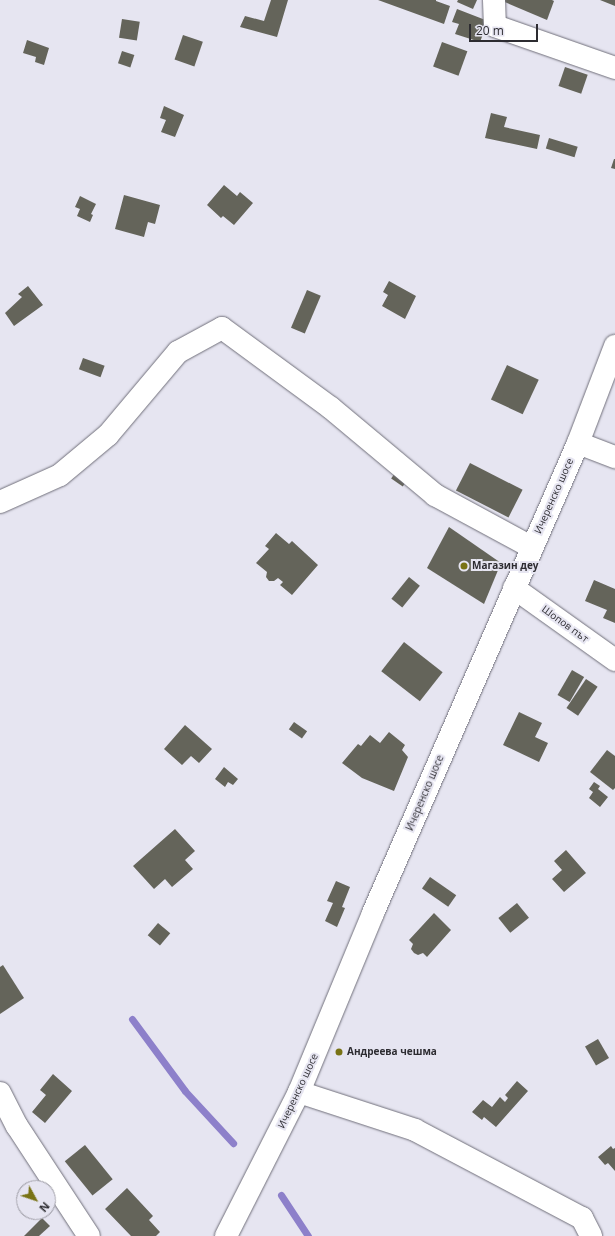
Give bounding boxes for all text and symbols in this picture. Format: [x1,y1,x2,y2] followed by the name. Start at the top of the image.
[471,16,540,42] scale bar
[476,22,504,39] text: 20 m
[532,456,576,536] street label: Ичеренско шосе
[472,560,538,572] place label: Магазин деу
[459,561,469,571] marker: Магазин деу
[539,603,591,645] street label: Шопов път
[404,753,446,833] street label: Ичеренско шосе
[347,1046,437,1058] place label: Андреева чешма
[334,1047,344,1057] marker: Андреева чешма
[275,1052,321,1130] street label: Ичеренско шосе
[16,1180,56,1220] north arrow
[36,1199,53,1216] text: N

